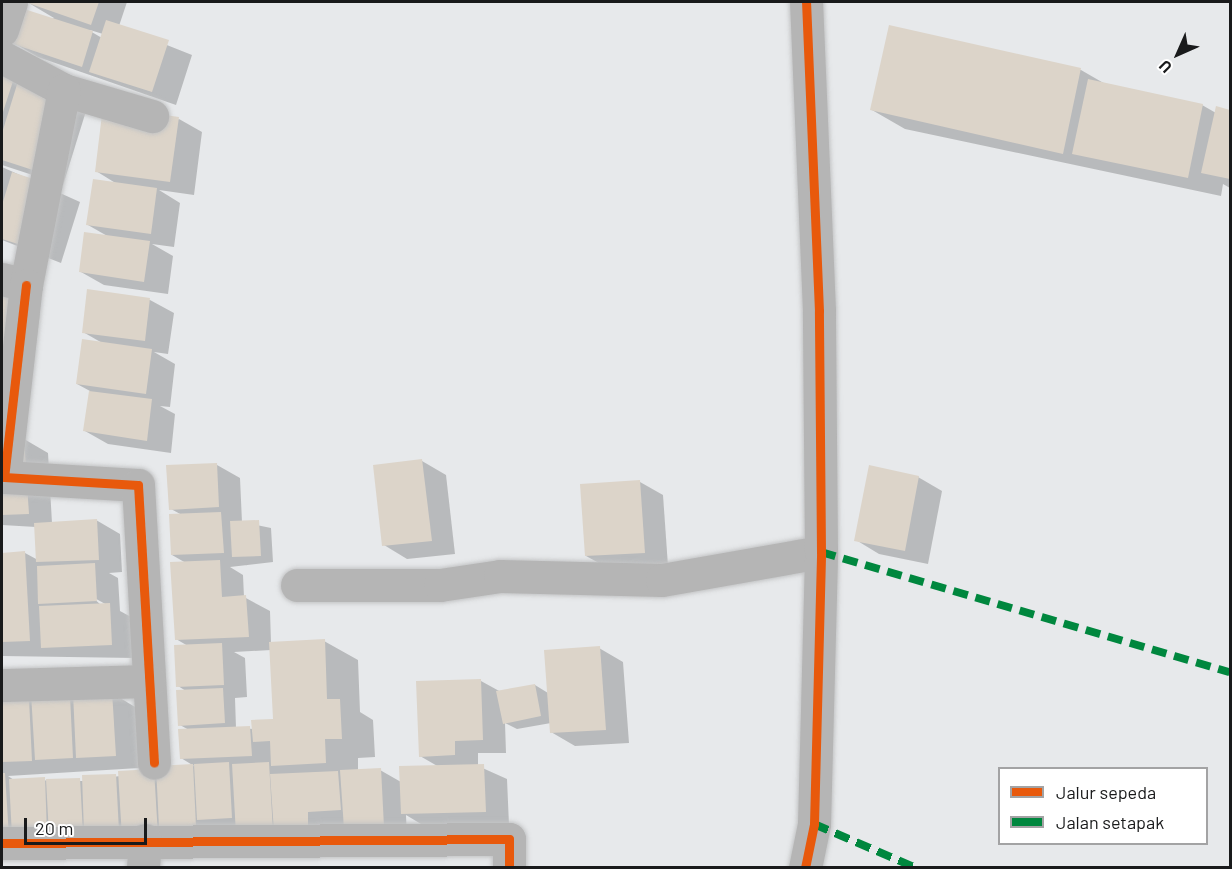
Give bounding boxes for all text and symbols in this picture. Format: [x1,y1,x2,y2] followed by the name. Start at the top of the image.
[1148,24,1208,84] north arrow
[1155,57,1175,77] text: U
[998,767,1208,845] legend
[1056,781,1156,803] text: Jalur sepeda
[27,806,150,844] scale bar
[1056,811,1164,833] text: Jalan setapak
[35,817,73,839] text: 20 m

